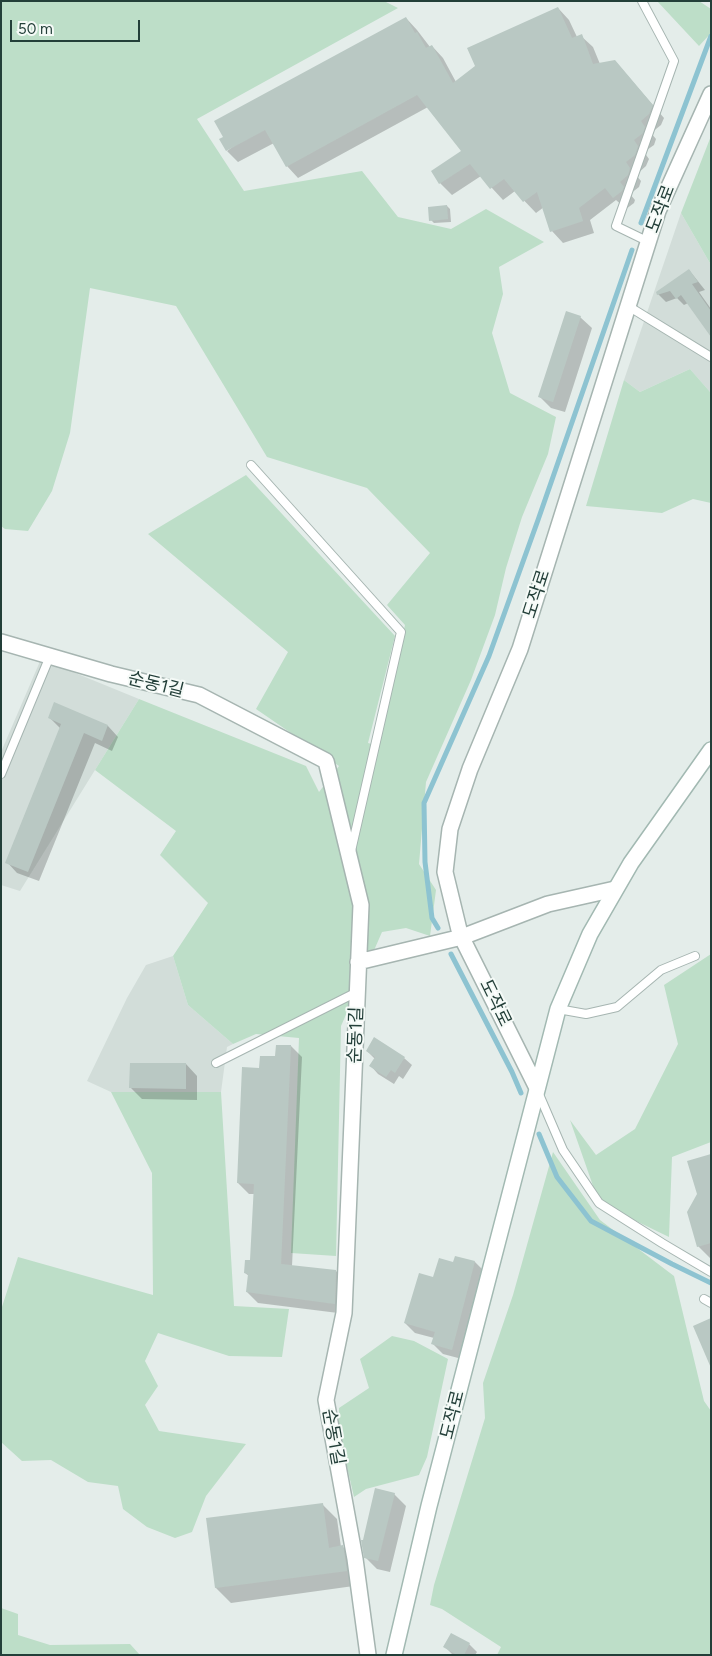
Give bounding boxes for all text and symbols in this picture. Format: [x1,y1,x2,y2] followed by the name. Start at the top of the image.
[12,10,142,42] scale bar
[18,20,53,38] text: 50 m
[642,182,680,236] street label: 도작로
[519,567,555,621] street label: 도작로
[126,668,186,702] street label: 순동1길
[474,976,516,1030] street label: 도작로
[344,1006,368,1064] street label: 순동1길
[437,1388,469,1442] street label: 도작로
[317,1407,349,1467] street label: 순동1길

